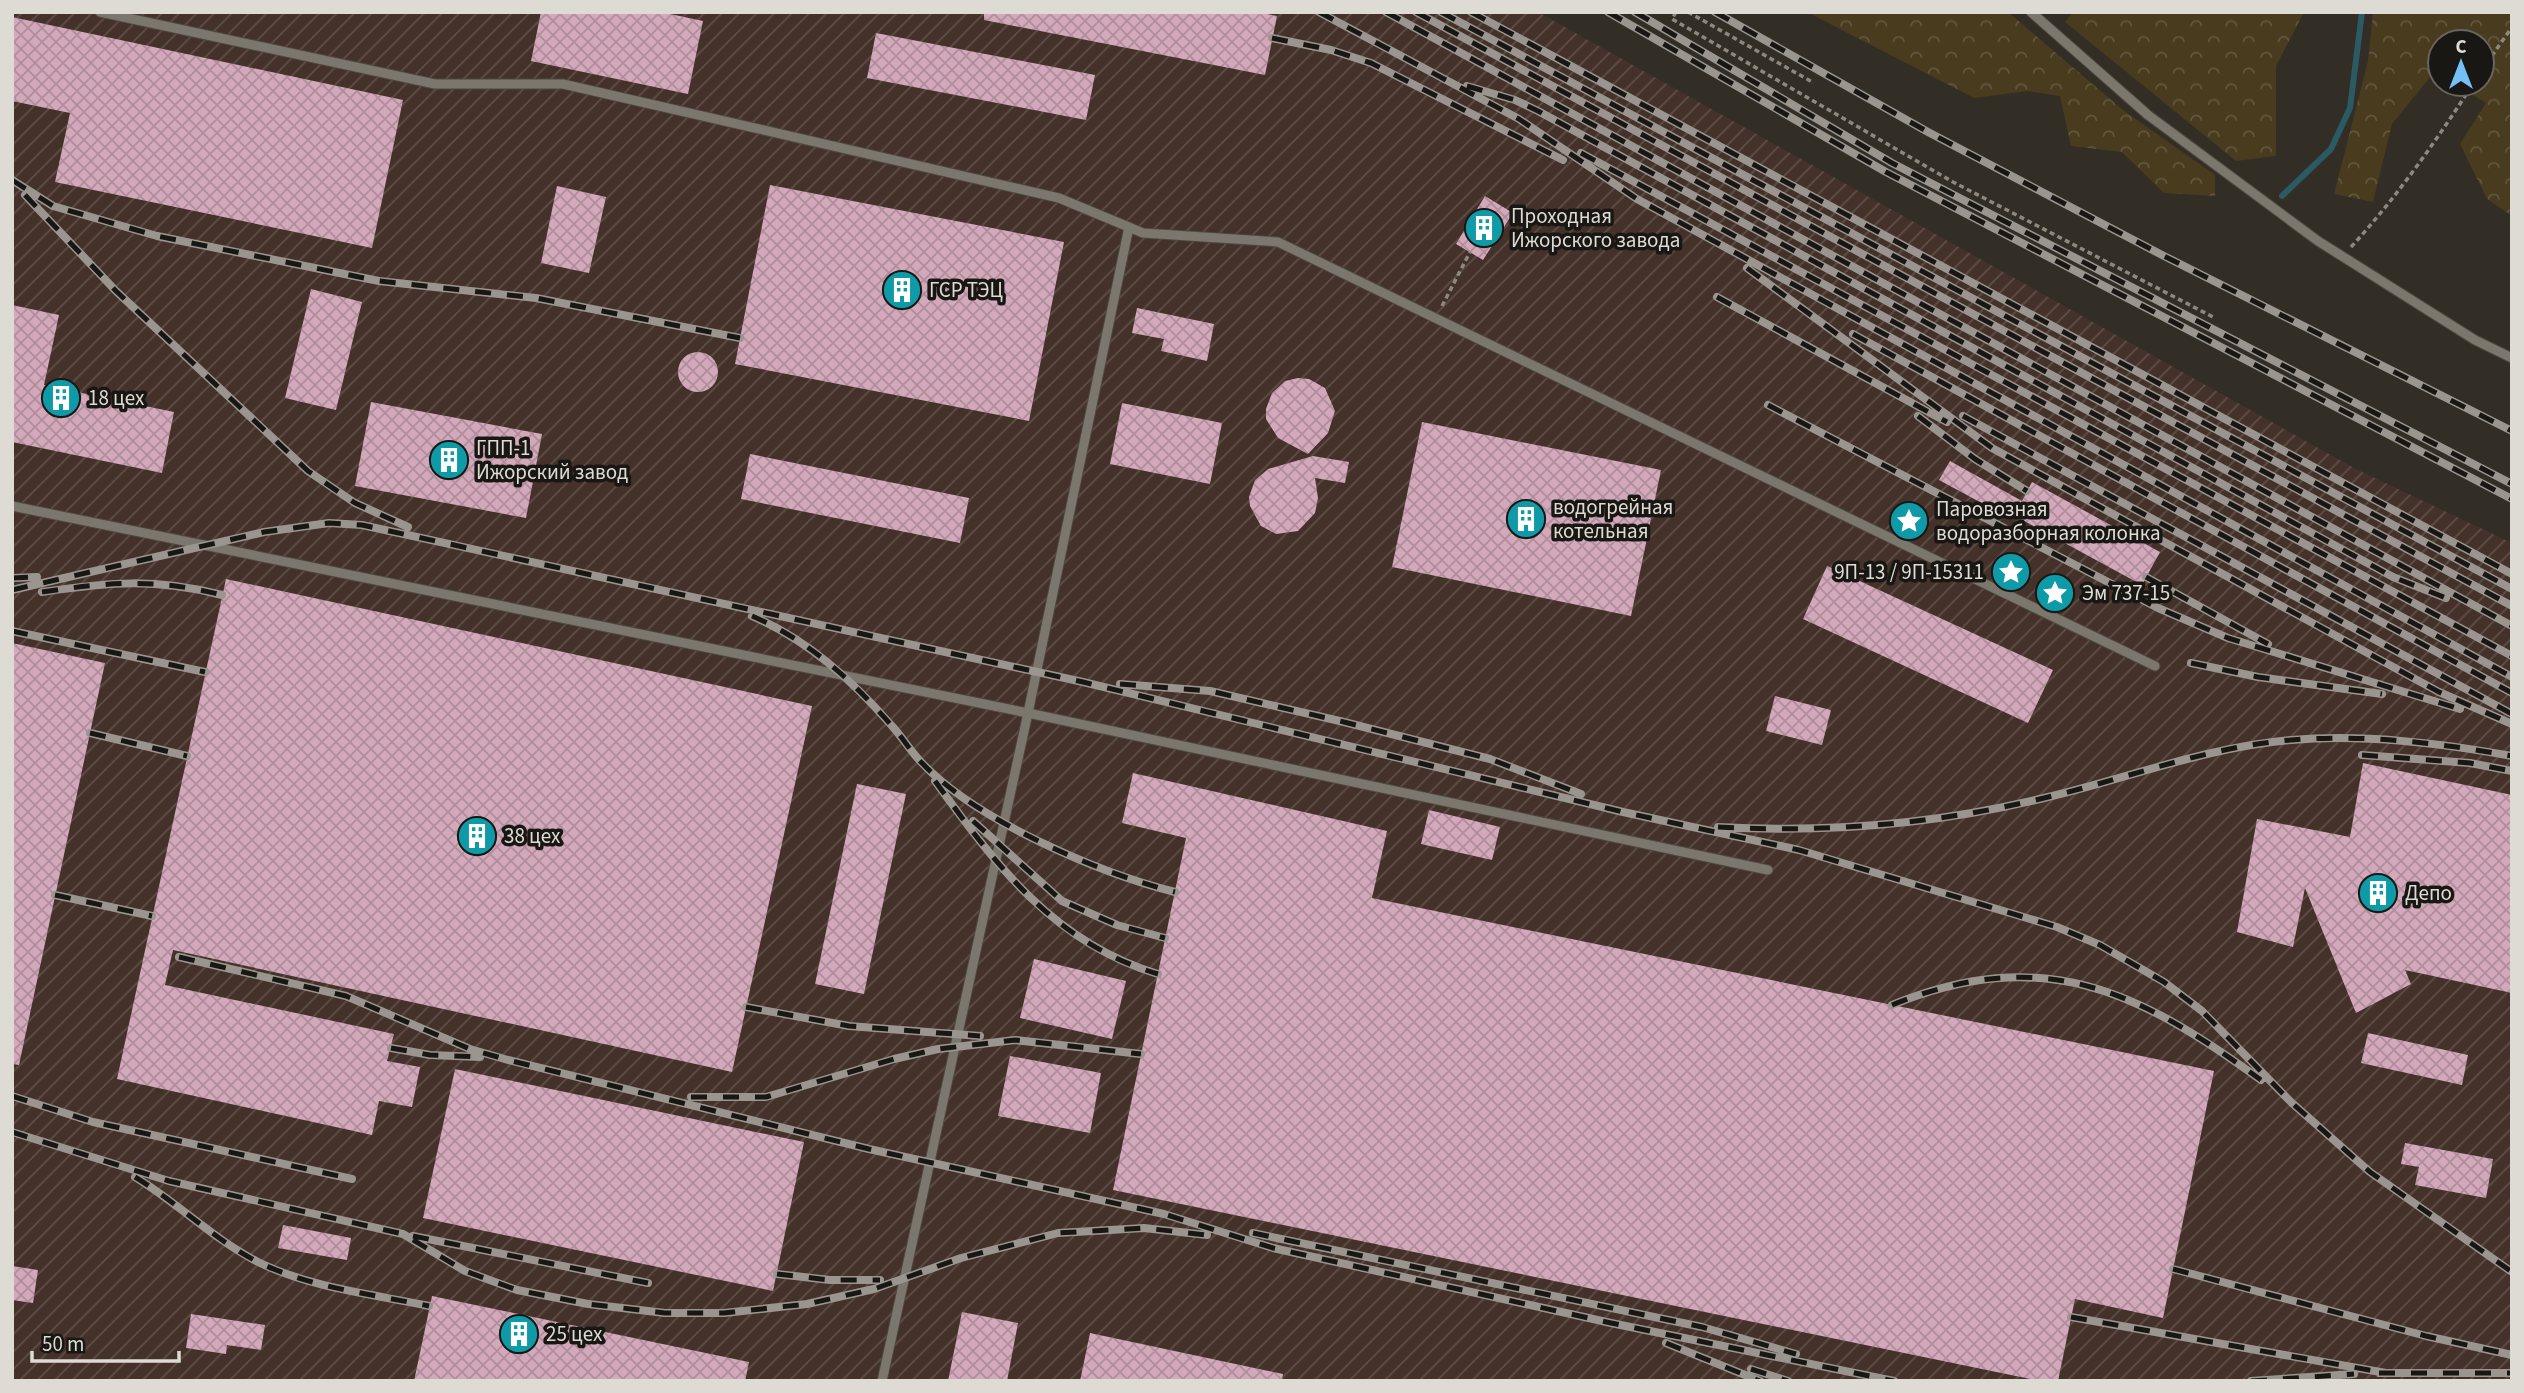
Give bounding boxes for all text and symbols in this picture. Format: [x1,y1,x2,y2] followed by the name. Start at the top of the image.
[2426,28,2496,98] north arrow
[2455,34,2467,61] text: С
[1511,201,1680,255] place label: Проходная Ижорского завода
[1463,207,1505,249] building icon: Проходная Ижорского завода
[881,269,923,311] building icon: ГСР ТЭЦ
[929,275,1003,305] place label: ГСР ТЭЦ
[40,377,82,419] building icon: 18 цех
[88,383,145,413] place label: 18 цех
[476,433,628,487] place label: ГПП-1 Ижорский завод
[428,439,470,481] building icon: ГПП-1 Ижорский завод
[1553,492,1673,546] place label: водогрейная котельная
[1936,494,2161,548] place label: Паровозная водоразборная колонка
[1505,498,1547,540] building icon: водогрейная котельная
[1888,500,1930,542] place icon: Паровозная водоразборная колонка
[1990,551,2032,593] place icon: 9П-13 / 9П-15311
[1834,557,1984,587] place label: 9П-13 / 9П-15311
[2034,572,2076,614] place icon: Эм 737-15
[2082,578,2170,608] place label: Эм 737-15
[456,815,498,857] building icon: 38 цех
[504,821,561,851] place label: 38 цех
[2357,872,2399,914] building icon: Депо
[2405,878,2452,908] place label: Депо
[498,1313,540,1355] building icon: 25 цех
[546,1319,603,1349] place label: 25 цех
[32,1320,178,1364] scale bar
[42,1329,84,1359] text: 50 m

